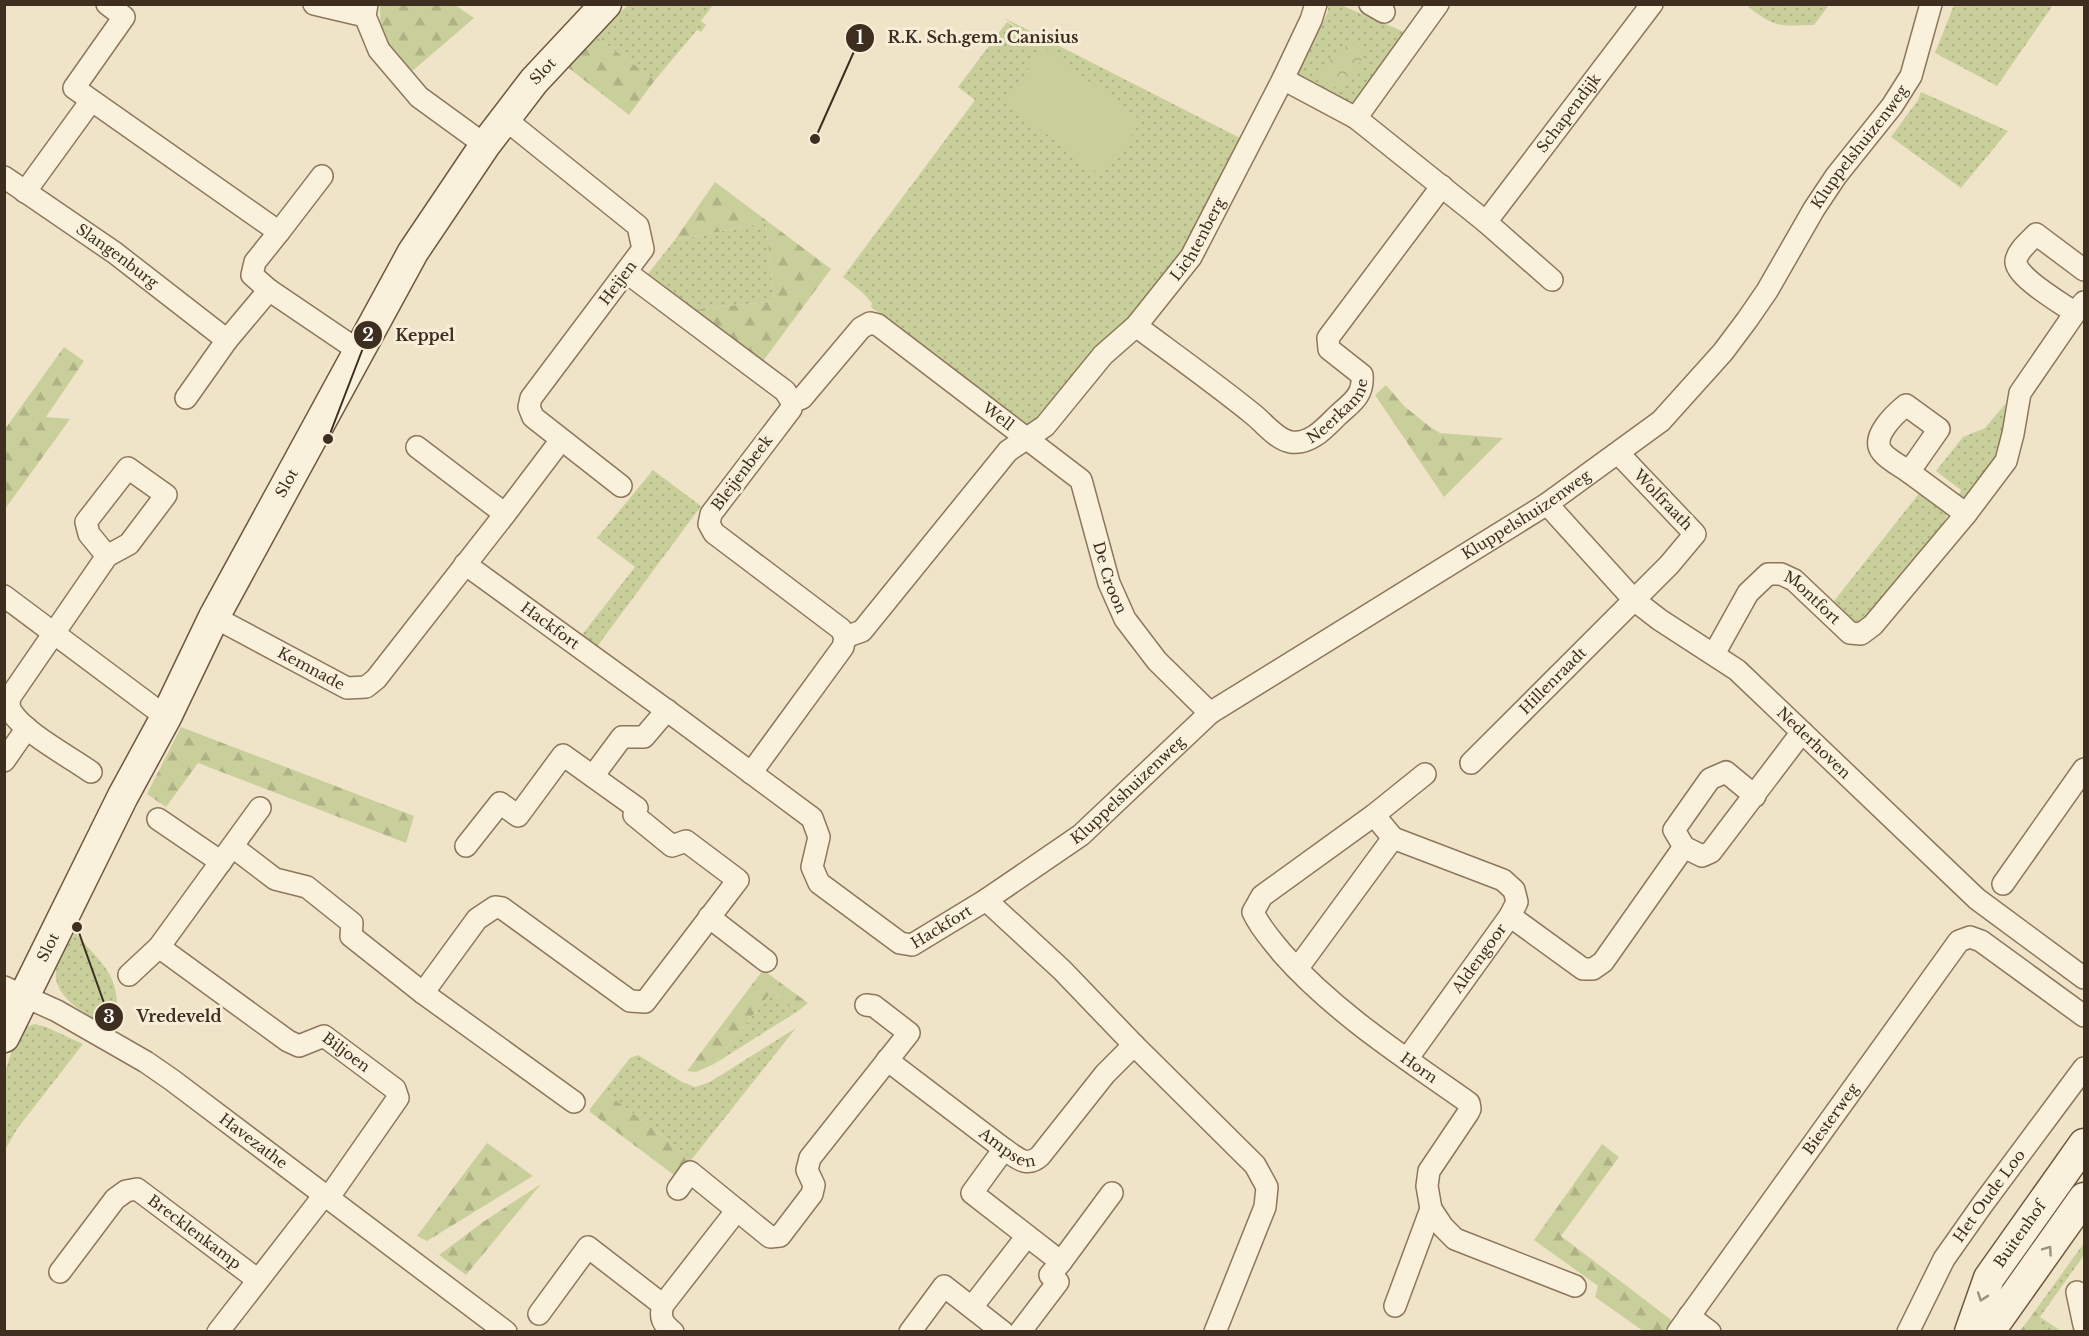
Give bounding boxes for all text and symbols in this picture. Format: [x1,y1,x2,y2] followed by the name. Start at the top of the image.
[845,21,1090,55] callout: R.K. Sch.gem. Canisius
[856,27,864,49] text: 1
[887,27,1079,47] text: R.K. Sch.gem. Canisius
[525,53,560,89] street label: Slot
[1532,69,1605,156] street label: Schapendijk
[1807,81,1912,212] street label: Kluppelshuizenweg
[1166,193,1230,285] street label: Lichtenberg
[73,219,163,293] street label: Slangenburg
[595,257,640,309] street label: Heijen
[353,318,467,352] callout: Keppel
[362,324,374,346] text: 2
[395,325,455,345] text: Keppel
[1303,378,1371,447] street label: Neerkanne
[978,398,1018,435] street label: Well
[707,431,777,514] street label: Bleijenbeek
[271,465,302,501] street label: Slot
[1458,465,1595,563] street label: Kluppelshuizenweg
[1629,465,1697,534] street label: Wolfraath
[1089,539,1131,616] street label: De Croon
[1781,567,1845,628] street label: Montfort
[517,598,584,653] street label: Hackfort
[274,643,348,694] street label: Kemnade
[1515,643,1591,718] street label: Hillenraadt
[1773,703,1855,782] street label: Nederhoven
[1067,731,1189,848] street label: Kluppelshuizenweg
[907,901,976,952] street label: Hackfort
[1447,919,1511,997] street label: Aldengoor
[33,929,63,965] street label: Slot
[94,1000,233,1034] callout: Vredeveld
[103,1006,115,1028] text: 3
[135,1006,222,1026] text: Vredeveld
[319,1028,374,1076] street label: Biljoen
[1397,1048,1441,1087] street label: Horn
[1798,1079,1863,1158] street label: Biesterweg
[216,1109,291,1173] street label: Havezathe
[975,1123,1037,1171] street label: Ampsen
[1949,1145,2029,1246] street label: Het Oude Loo
[144,1190,245,1273] street label: Brecklenkamp
[1989,1195,2051,1271] street label: Buitenhof
[2041,1245,2052,1256] one-way arrow
[1977,1291,1990,1302] one-way arrow

